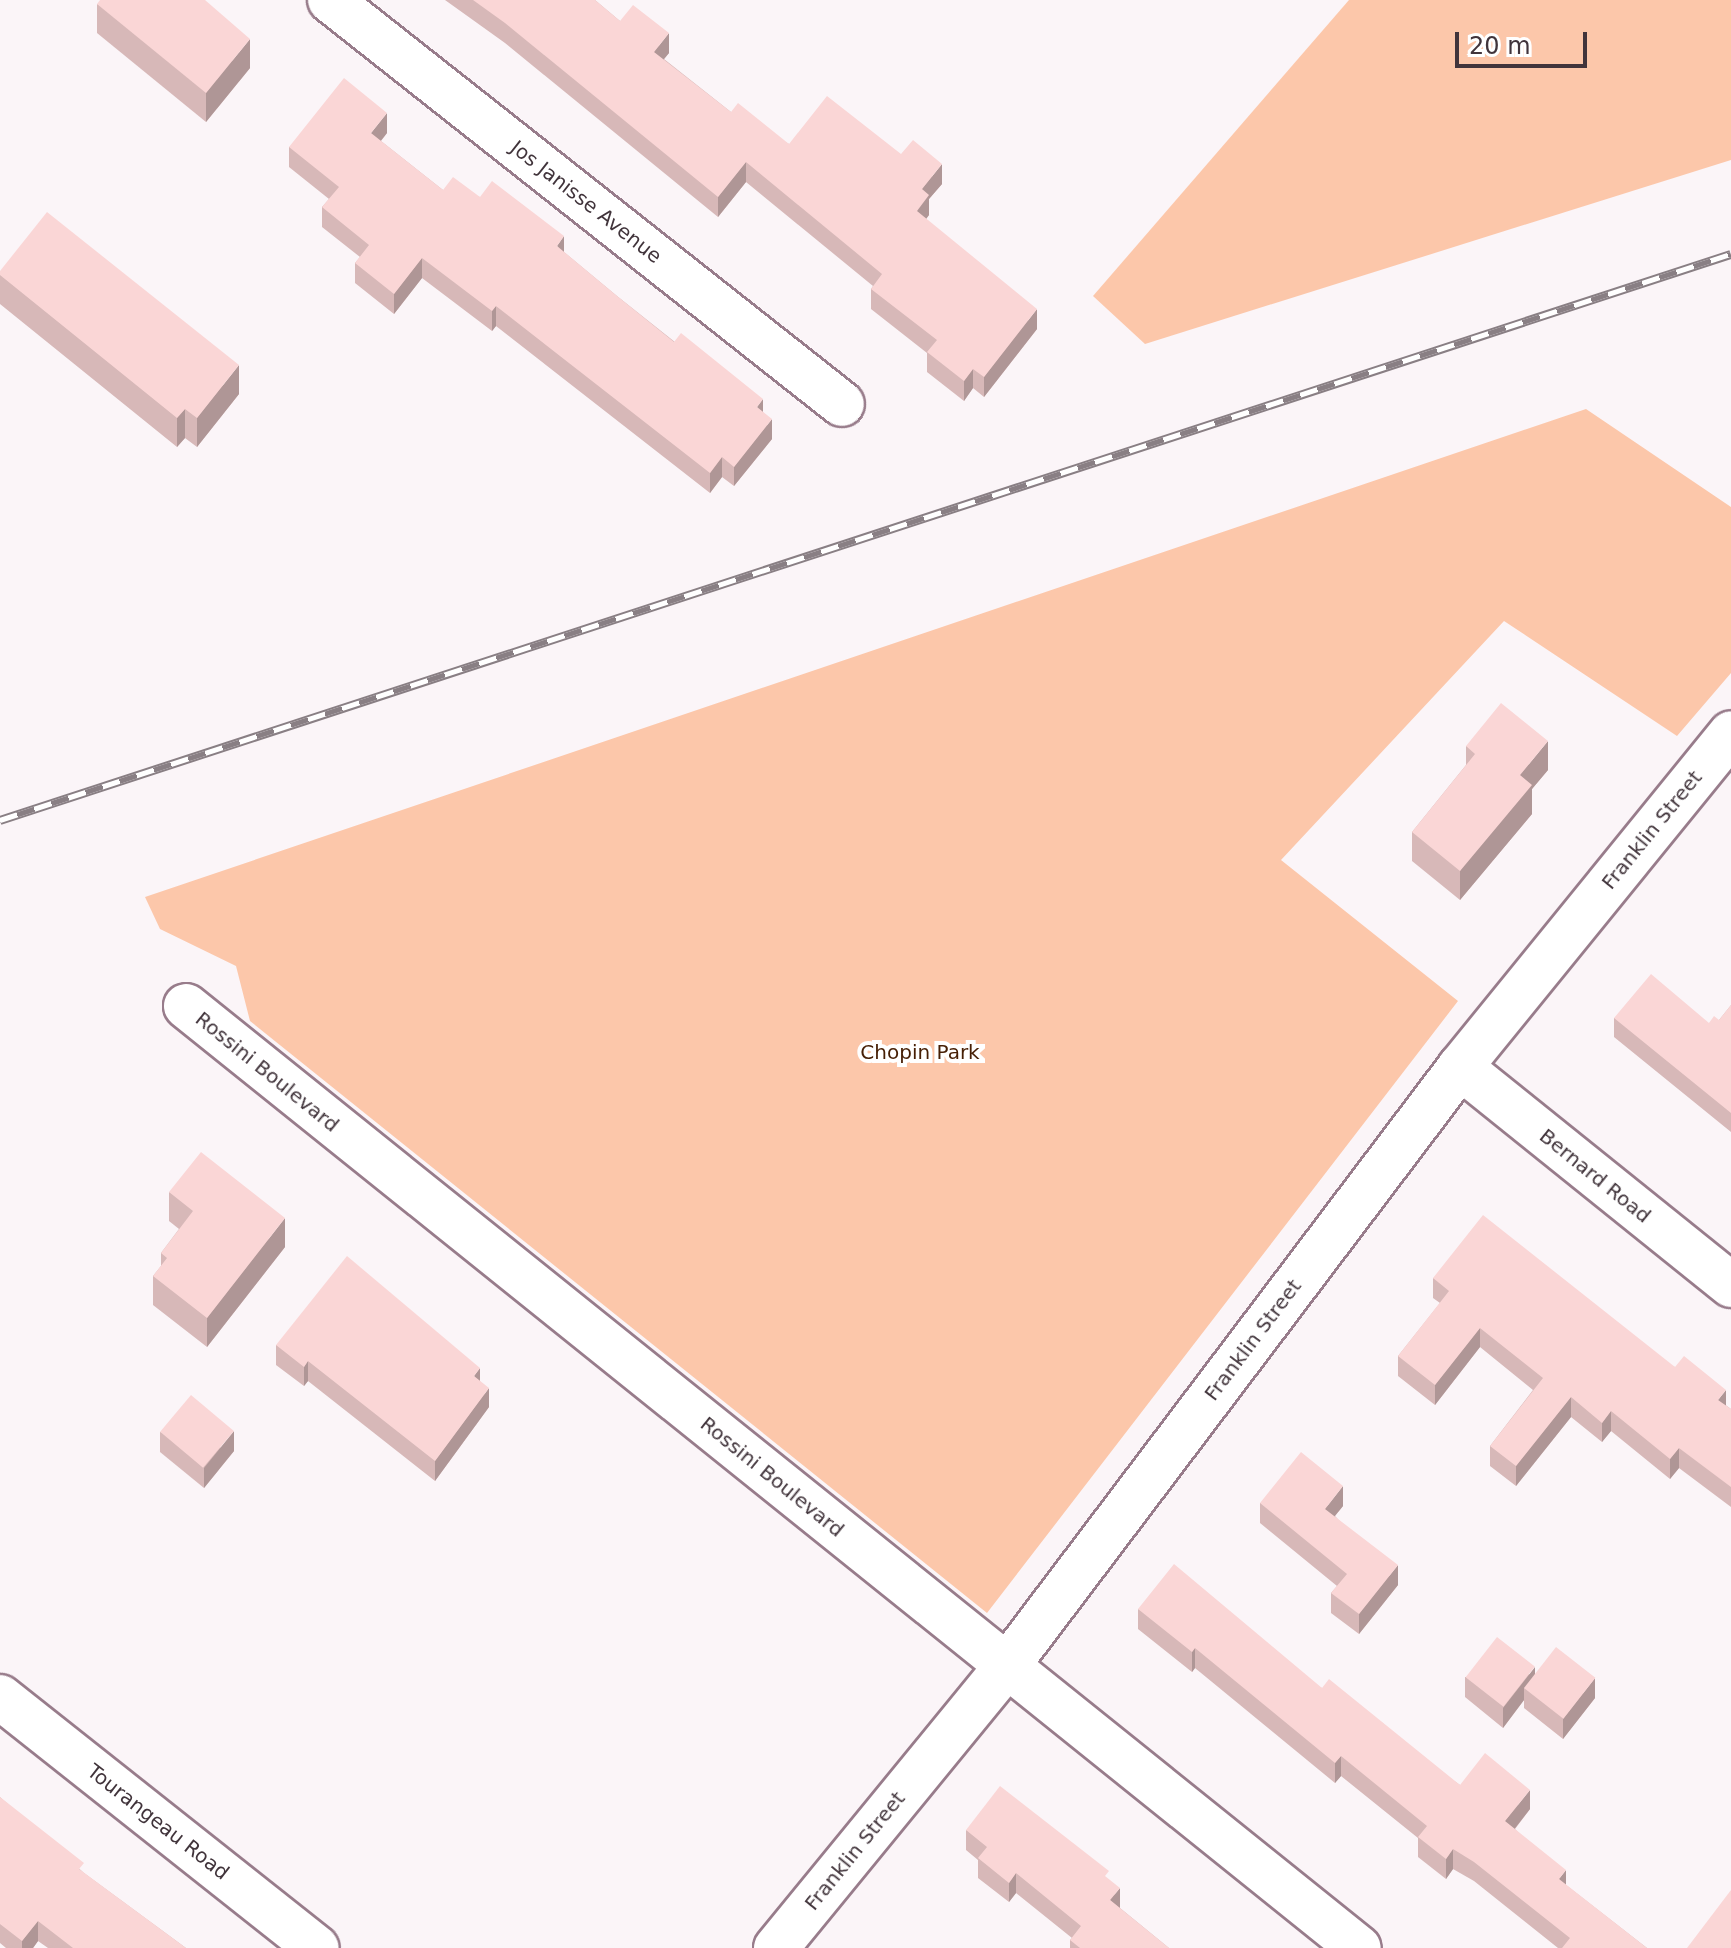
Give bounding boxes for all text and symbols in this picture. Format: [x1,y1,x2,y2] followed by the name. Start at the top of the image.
[1459,16,1591,66] scale bar
[1469,32,1531,60] text: 20 m
[506,136,666,268] street label: Jos Janisse Avenue
[1597,766,1707,894] street label: Franklin Street
[191,1007,343,1137] street label: Rossini Boulevard
[860,1040,980,1064] park label: Chopin Park
[1535,1124,1655,1228] street label: Bernard Road
[1200,1275,1306,1405] street label: Franklin Street
[696,1412,848,1542] street label: Rossini Boulevard
[82,1759,234,1885] street label: Tourangeau Road
[800,1787,910,1915] street label: Franklin Street

